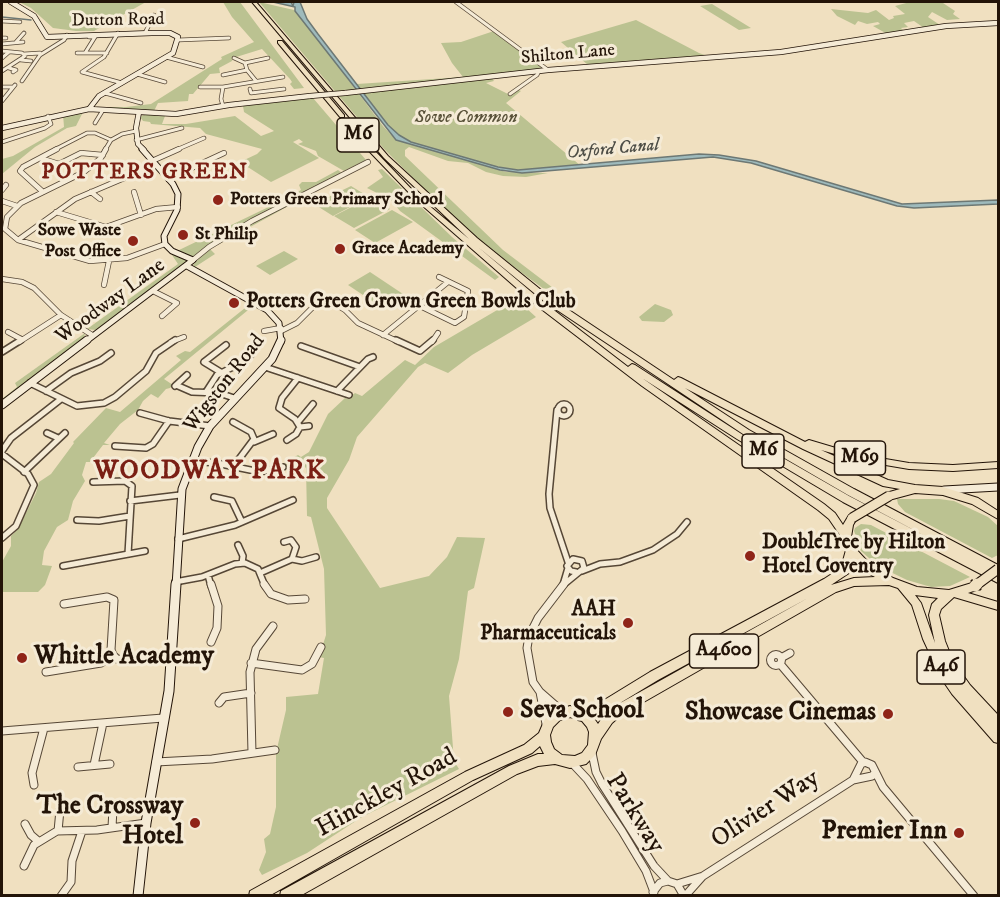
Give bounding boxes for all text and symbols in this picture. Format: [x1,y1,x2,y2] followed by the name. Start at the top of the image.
[71,9,165,33] street label: Dutton Road
[520,40,616,70] street label: Shilton Lane
[415,107,517,129] park label: Sowe Common
[337,118,379,152] road number: M6
[566,135,660,165] water label: Oxford Canal
[41,160,249,186] district label: POTTERS GREEN
[230,189,443,211] place label: Potters Green Primary School
[211,193,225,207] marker: Potters Green Primary School
[38,220,121,262] place label: Sowe Waste Post Office
[195,224,258,246] place label: St Philip
[176,228,190,242] marker: St Philip
[126,234,140,248] marker: Sowe Waste Post Office
[352,238,463,260] place label: Grace Academy
[333,242,347,256] marker: Grace Academy
[51,254,171,350] street label: Woodway Lane
[246,290,575,316] place label: Potters Green Crown Green Bowls Club
[227,296,241,310] marker: Potters Green Crown Green Bowls Club
[179,330,271,438] street label: Wigston Road
[742,434,784,468] road number: M6
[834,441,886,475] road number: M69
[94,456,326,488] district label: WOODWAY PARK
[762,531,945,581] place label: DoubleTree by Hilton Hotel Coventry
[743,549,757,563] marker: DoubleTree by Hilton Hotel Coventry
[480,598,616,648] place label: AAH Pharmaceuticals
[621,616,635,630] marker: AAH Pharmaceuticals
[690,634,758,668] road number: A4600
[34,642,214,674] place label: Whittle Academy
[917,650,965,684] road number: A46
[15,651,29,665] marker: Whittle Academy
[520,696,644,728] place label: Seva School
[685,698,876,730] place label: Showcase Cinemas
[501,705,515,719] marker: Seva School
[881,707,895,721] marker: Showcase Cinemas
[311,742,463,846] street label: Hinckley Road
[706,764,826,856] street label: Olivier Way
[597,768,671,860] street label: Parkway
[37,792,183,854] place label: The Crossway Hotel
[188,816,202,830] marker: The Crossway Hotel
[821,817,947,849] place label: Premier Inn
[952,826,966,840] marker: Premier Inn

